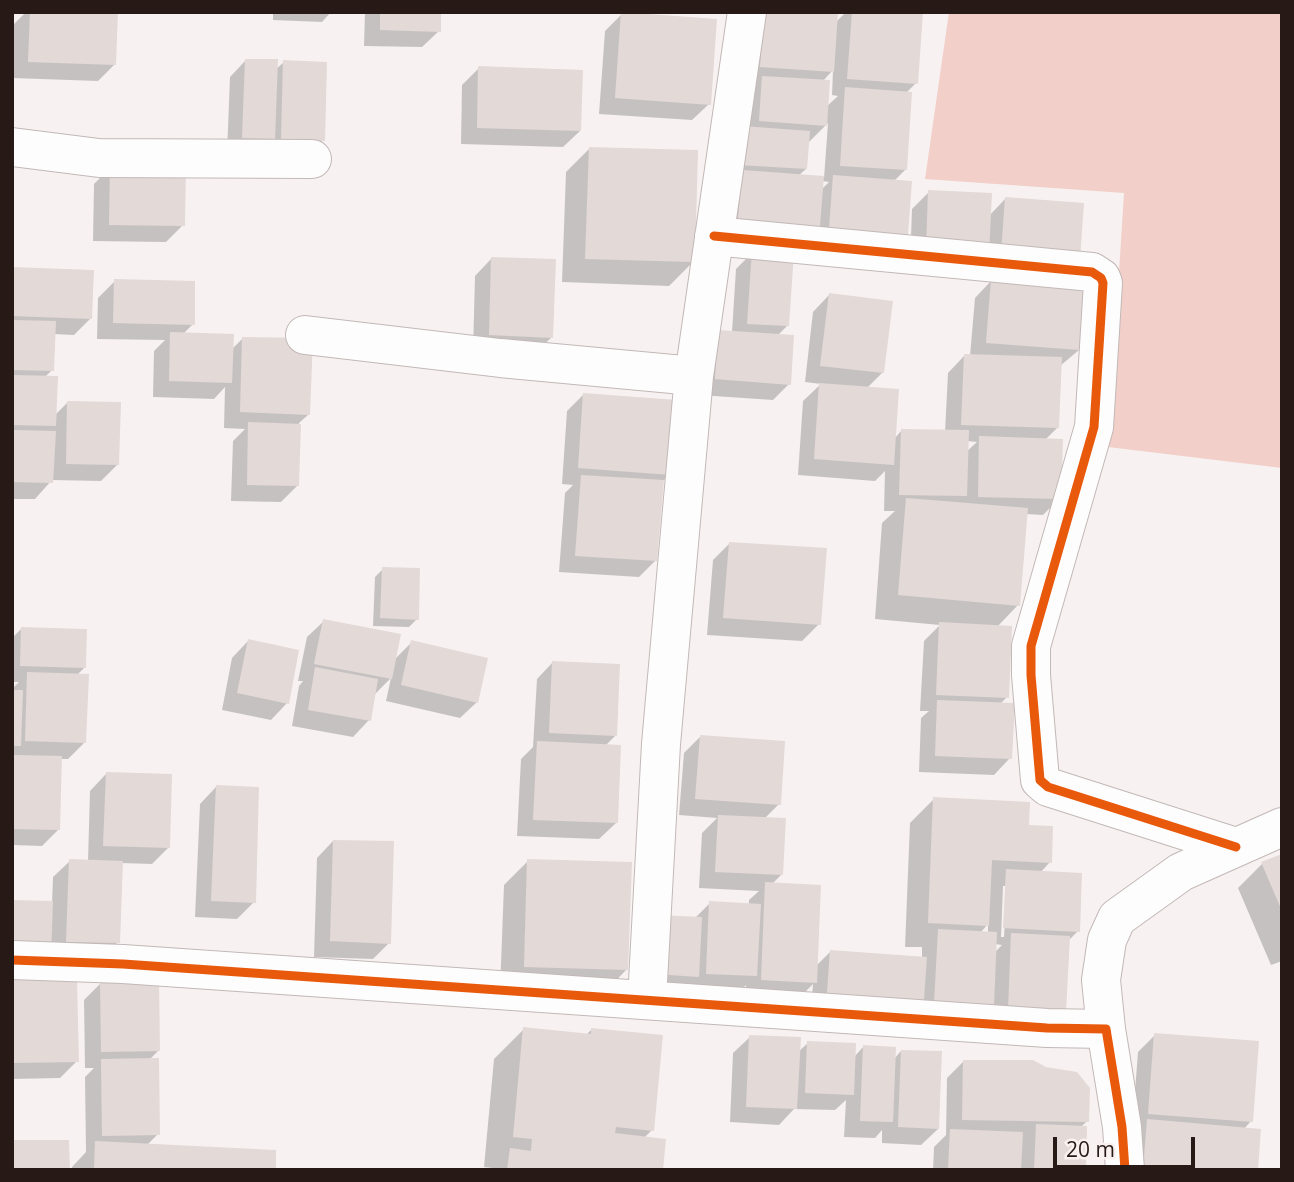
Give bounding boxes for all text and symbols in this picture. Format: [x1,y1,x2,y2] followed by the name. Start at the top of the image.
[1056,1122,1198,1166] scale bar
[1066,1135,1115,1163] text: 20 m

